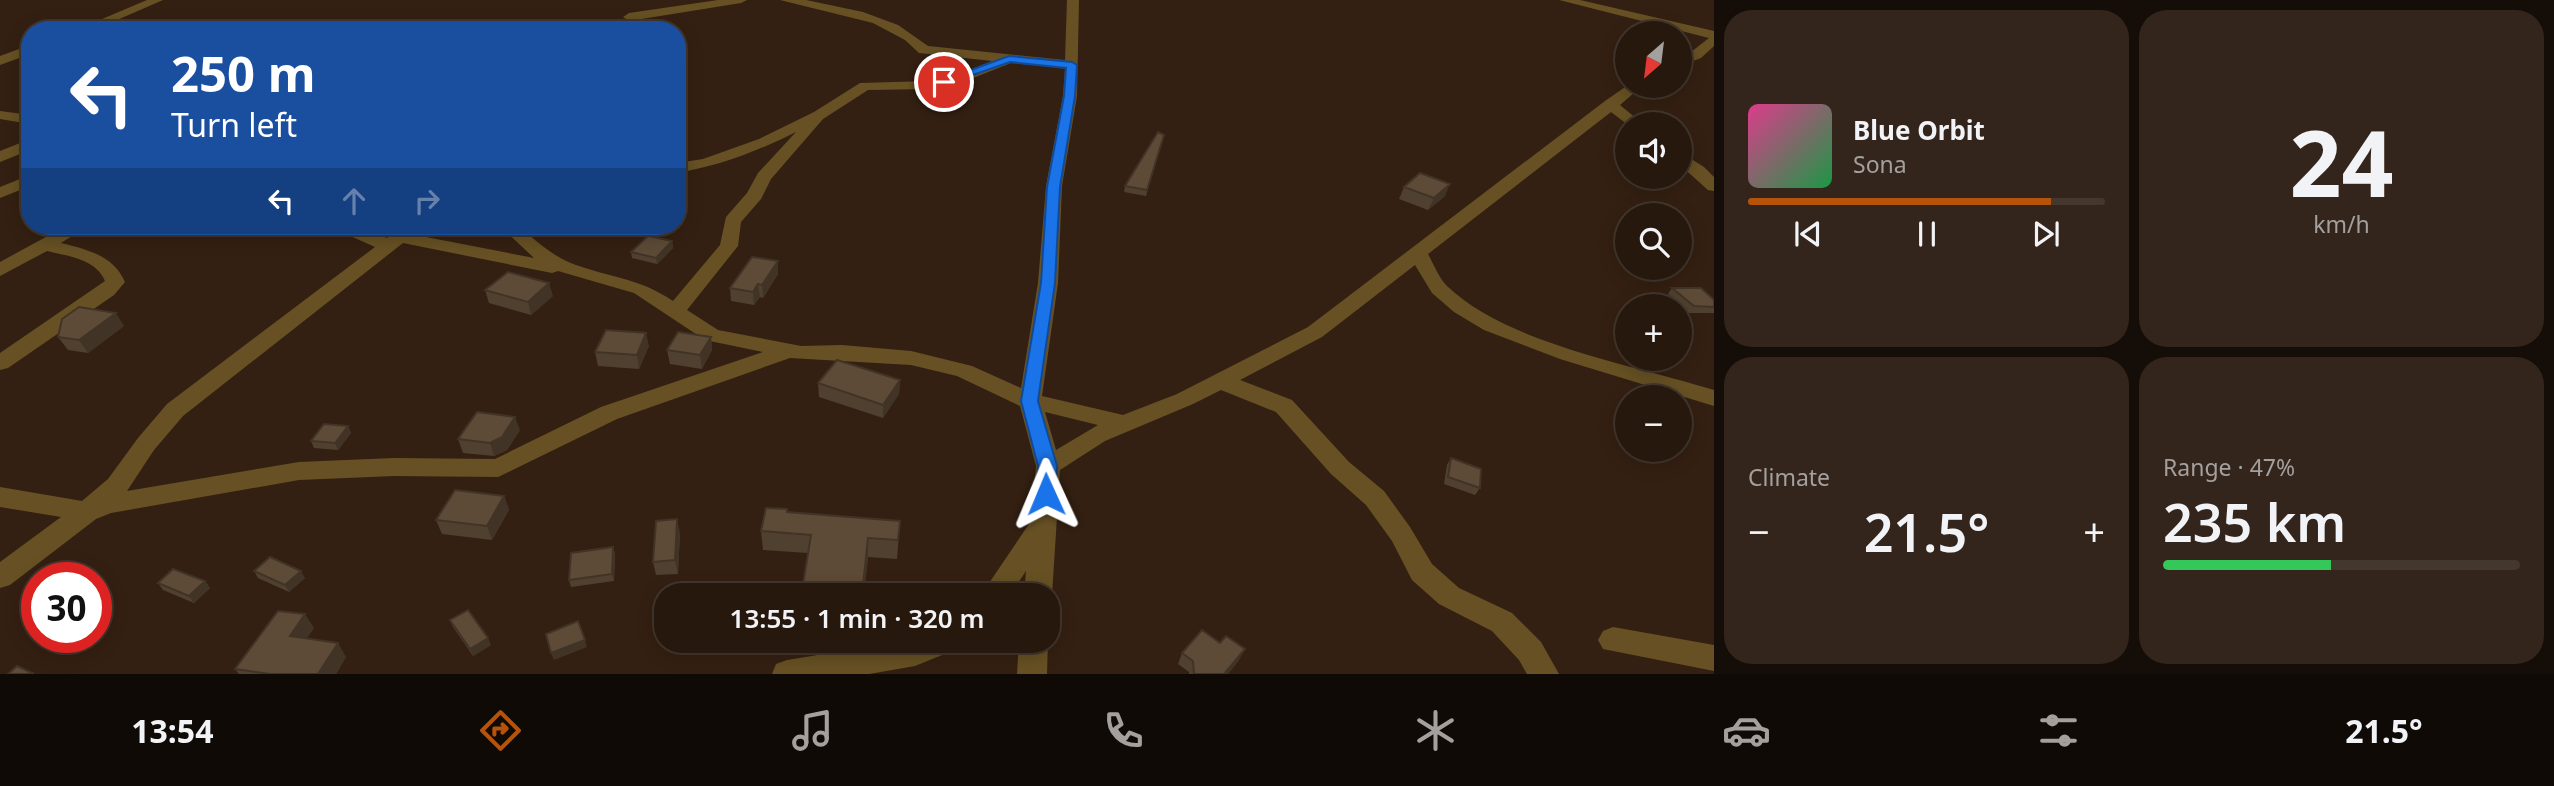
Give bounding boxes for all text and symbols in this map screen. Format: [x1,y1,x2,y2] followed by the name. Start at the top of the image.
[1615,21,1692,98] north arrow
[1615,21,1692,462] map controls
[171,40,316,106] text: 250 m
[56,49,147,140] icon: left
[914,52,974,112] pin
[925,63,963,101] icon: arrive
[2289,100,2394,224] text: 24
[171,103,297,146] text: Turn left
[1615,112,1692,189] button: sound
[1853,112,1985,148] text: Blue Orbit
[1853,148,1907,180] text: Sona
[262,182,300,220] icon: left
[335,182,373,220] icon: ahead
[408,182,446,220] icon: right
[1615,203,1692,280] button: search
[2313,208,2370,240] text: km/h
[1789,215,1827,253] icon: previous
[1908,215,1946,253] icon: pause
[2027,215,2065,253] icon: next
[1615,294,1692,371] button: +
[1615,385,1692,462] button: −
[2163,451,2295,483] text: Range · 47%
[1009,457,1083,531] position arrow
[1748,461,1830,493] text: Climate
[2163,486,2346,557] text: 235 km
[1864,496,1989,567] text: 21.5°
[1748,505,1770,557] text: −
[2083,505,2105,557] text: +
[21,562,112,653] speed limit sign: 30
[730,600,984,636] text: 13:55 · 1 min · 320 m
[476,706,525,755] icon: directions
[788,706,837,755] icon: music
[1099,706,1148,755] icon: phone
[1411,706,1460,755] icon: climate
[1722,706,1771,755] icon: car
[2034,706,2083,755] icon: filters
[131,709,213,752] text: 13:54
[2345,709,2423,752] text: 21.5°

